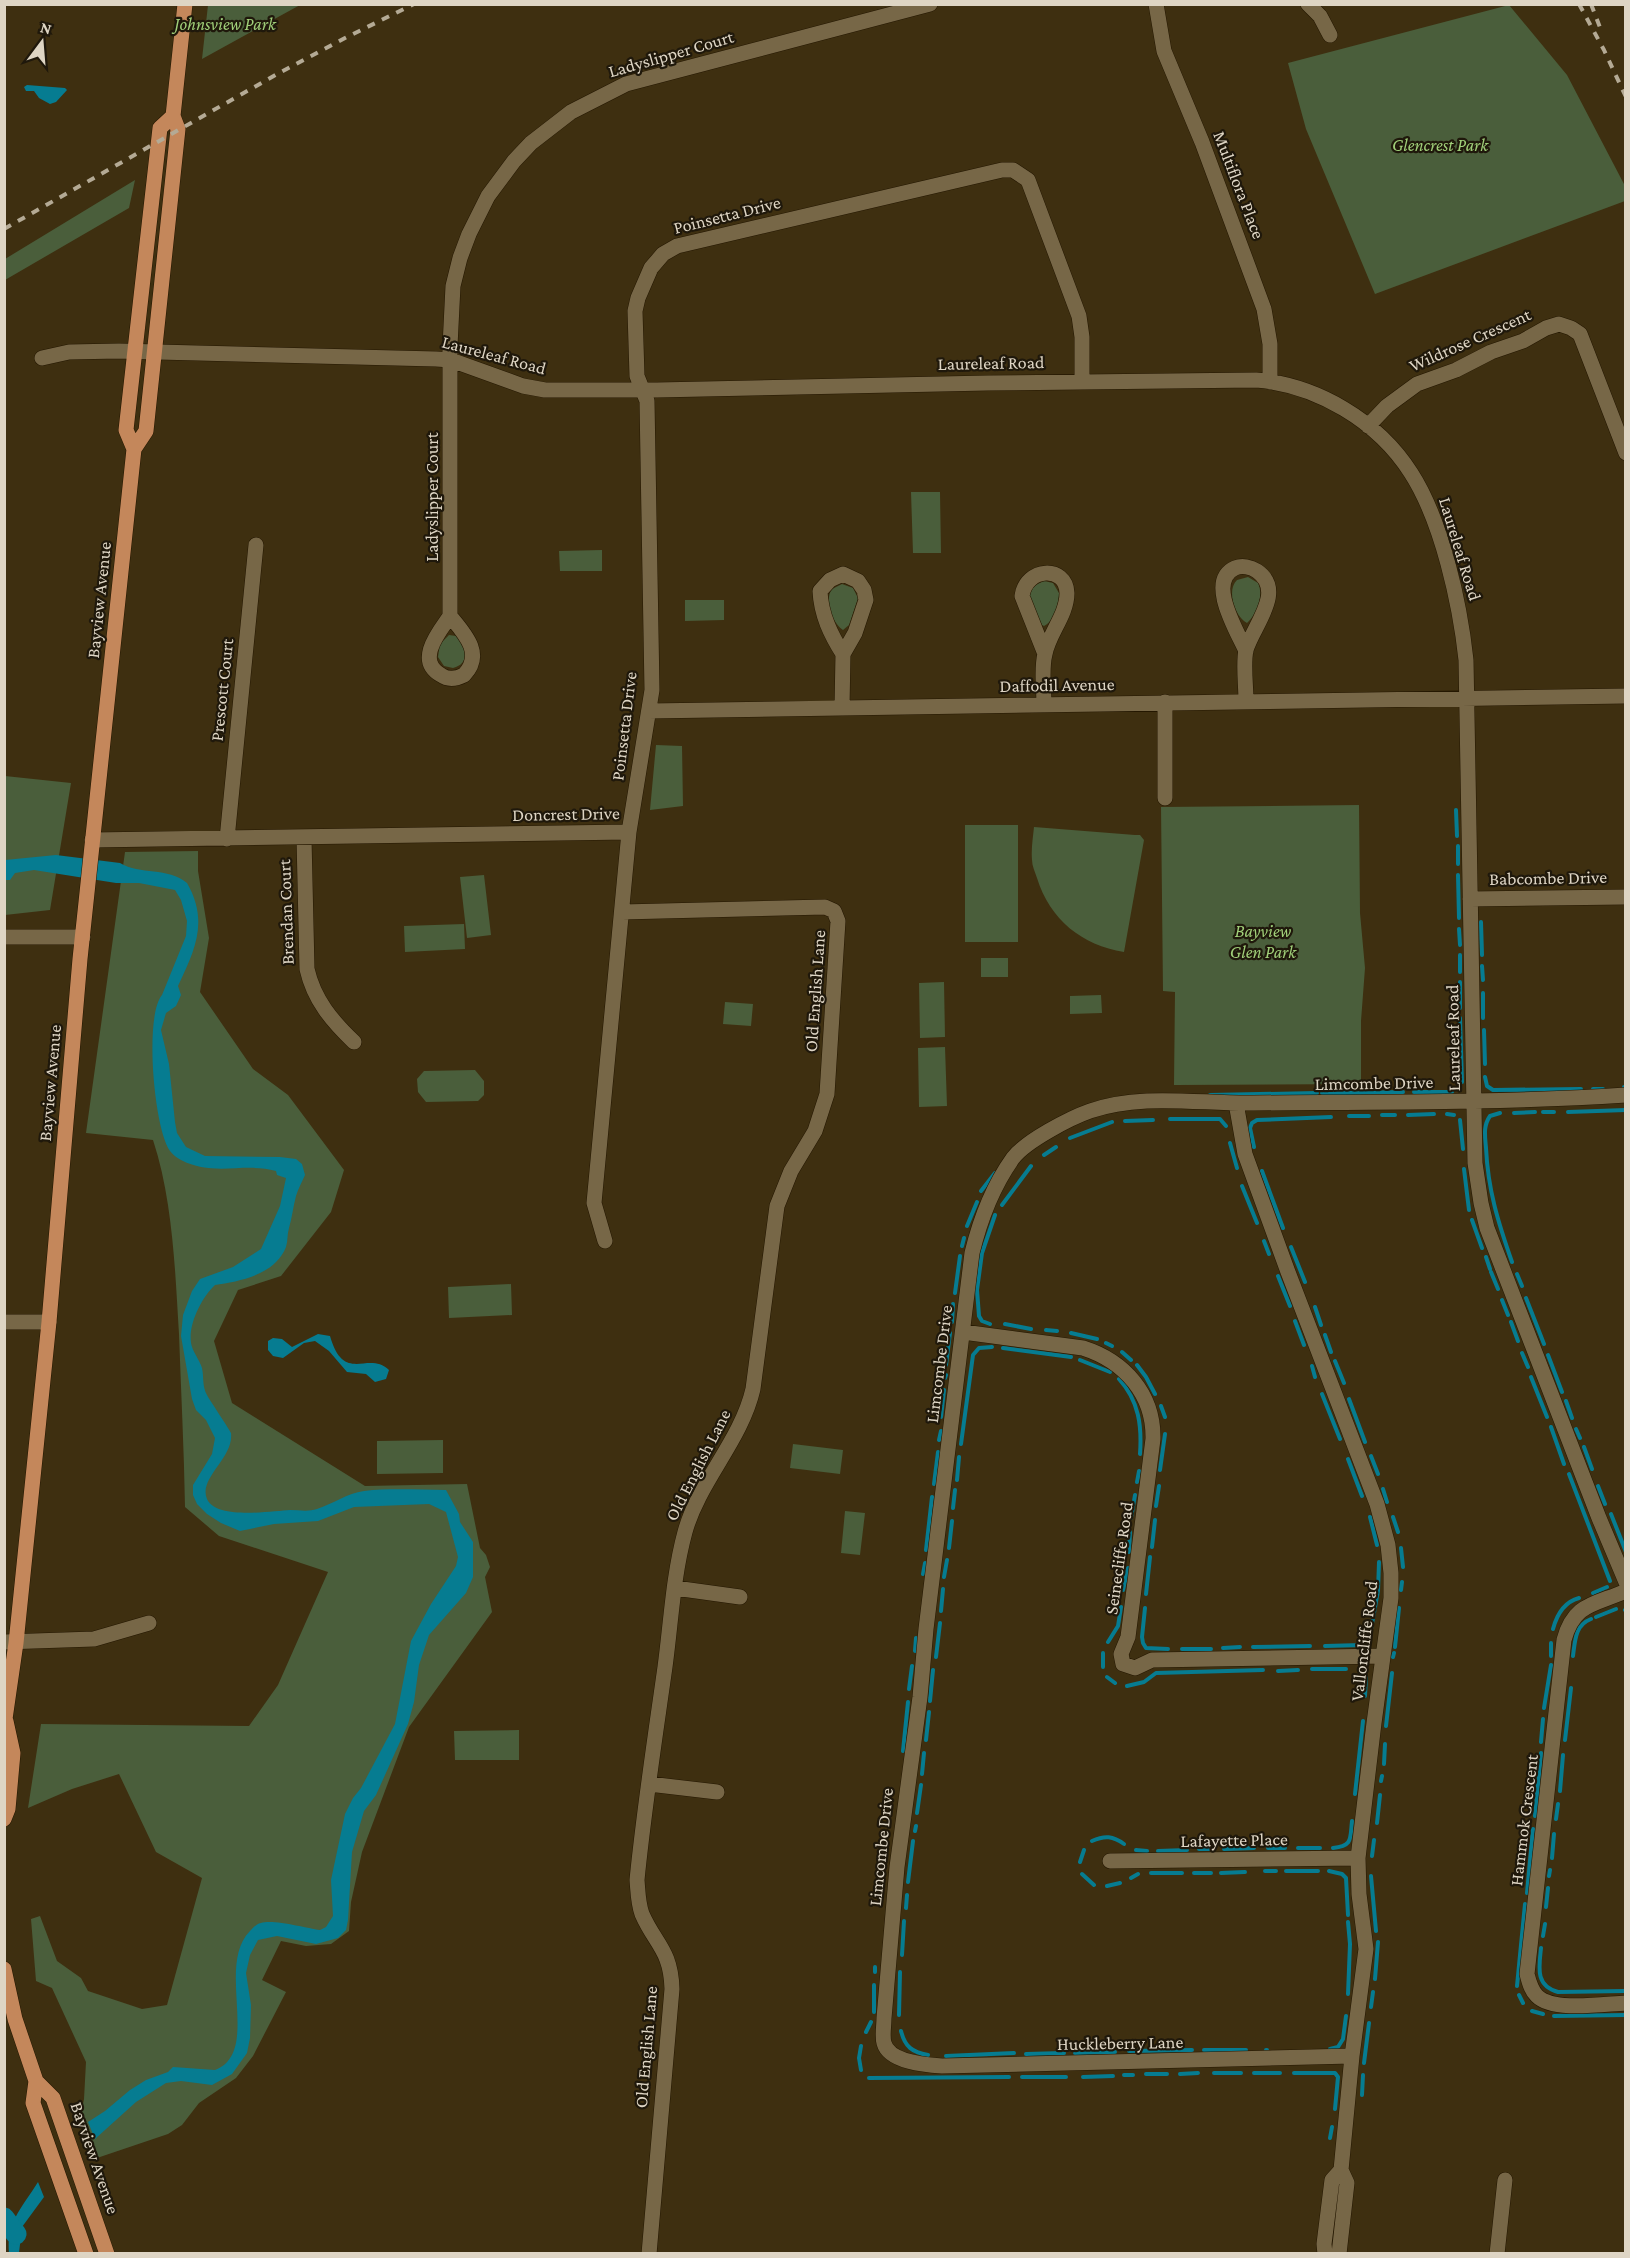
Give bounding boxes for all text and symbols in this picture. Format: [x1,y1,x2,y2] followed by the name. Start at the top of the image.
[12,12,72,72] north arrow
[171,14,277,34] park label: Johnsview Park
[38,18,54,38] text: N
[606,26,737,81] street label: Ladyslipper Court
[1209,128,1269,242] street label: Multiflora Place
[1392,135,1489,155] park label: Glencrest Park
[671,192,783,238] street label: Poinsetta Drive
[1406,304,1535,376] street label: Wildrose Crescent
[440,331,549,379] street label: Laureleaf Road
[937,352,1045,374] street label: Laureleaf Road
[422,431,442,562] street label: Ladyslipper Court
[1435,495,1485,604] street label: Laureleaf Road
[83,541,115,659] street label: Bayview Avenue
[207,637,237,742] street label: Prescott Court
[607,670,641,782] street label: Poinsetta Drive
[999,674,1115,696] street label: Daffodil Avenue
[512,803,620,825] street label: Doncrest Drive
[274,858,298,965] street label: Brendan Court
[1489,867,1607,889] street label: Babcombe Drive
[1230,921,1297,962] park label: Bayview Glen Park
[801,929,829,1053] street label: Old English Lane
[1442,984,1464,1092] street label: Laureleaf Road
[35,1024,65,1142] street label: Bayview Avenue
[1315,1072,1434,1094] street label: Limcombe Drive
[922,1304,956,1424] street label: Limcombe Drive
[661,1406,735,1524] street label: Old English Lane
[1101,1500,1137,1616] street label: Seinecliffe Road
[1347,1579,1381,1702] street label: Valloncliffe Road
[1506,1752,1542,1887] street label: Hammok Crescent
[865,1787,897,1907] street label: Limcombe Drive
[1180,1829,1288,1851] street label: Lafayette Place
[631,1985,661,2109] street label: Old English Lane
[1057,2032,1183,2054] street label: Huckleberry Lane
[66,2099,124,2217] street label: Bayview Avenue

